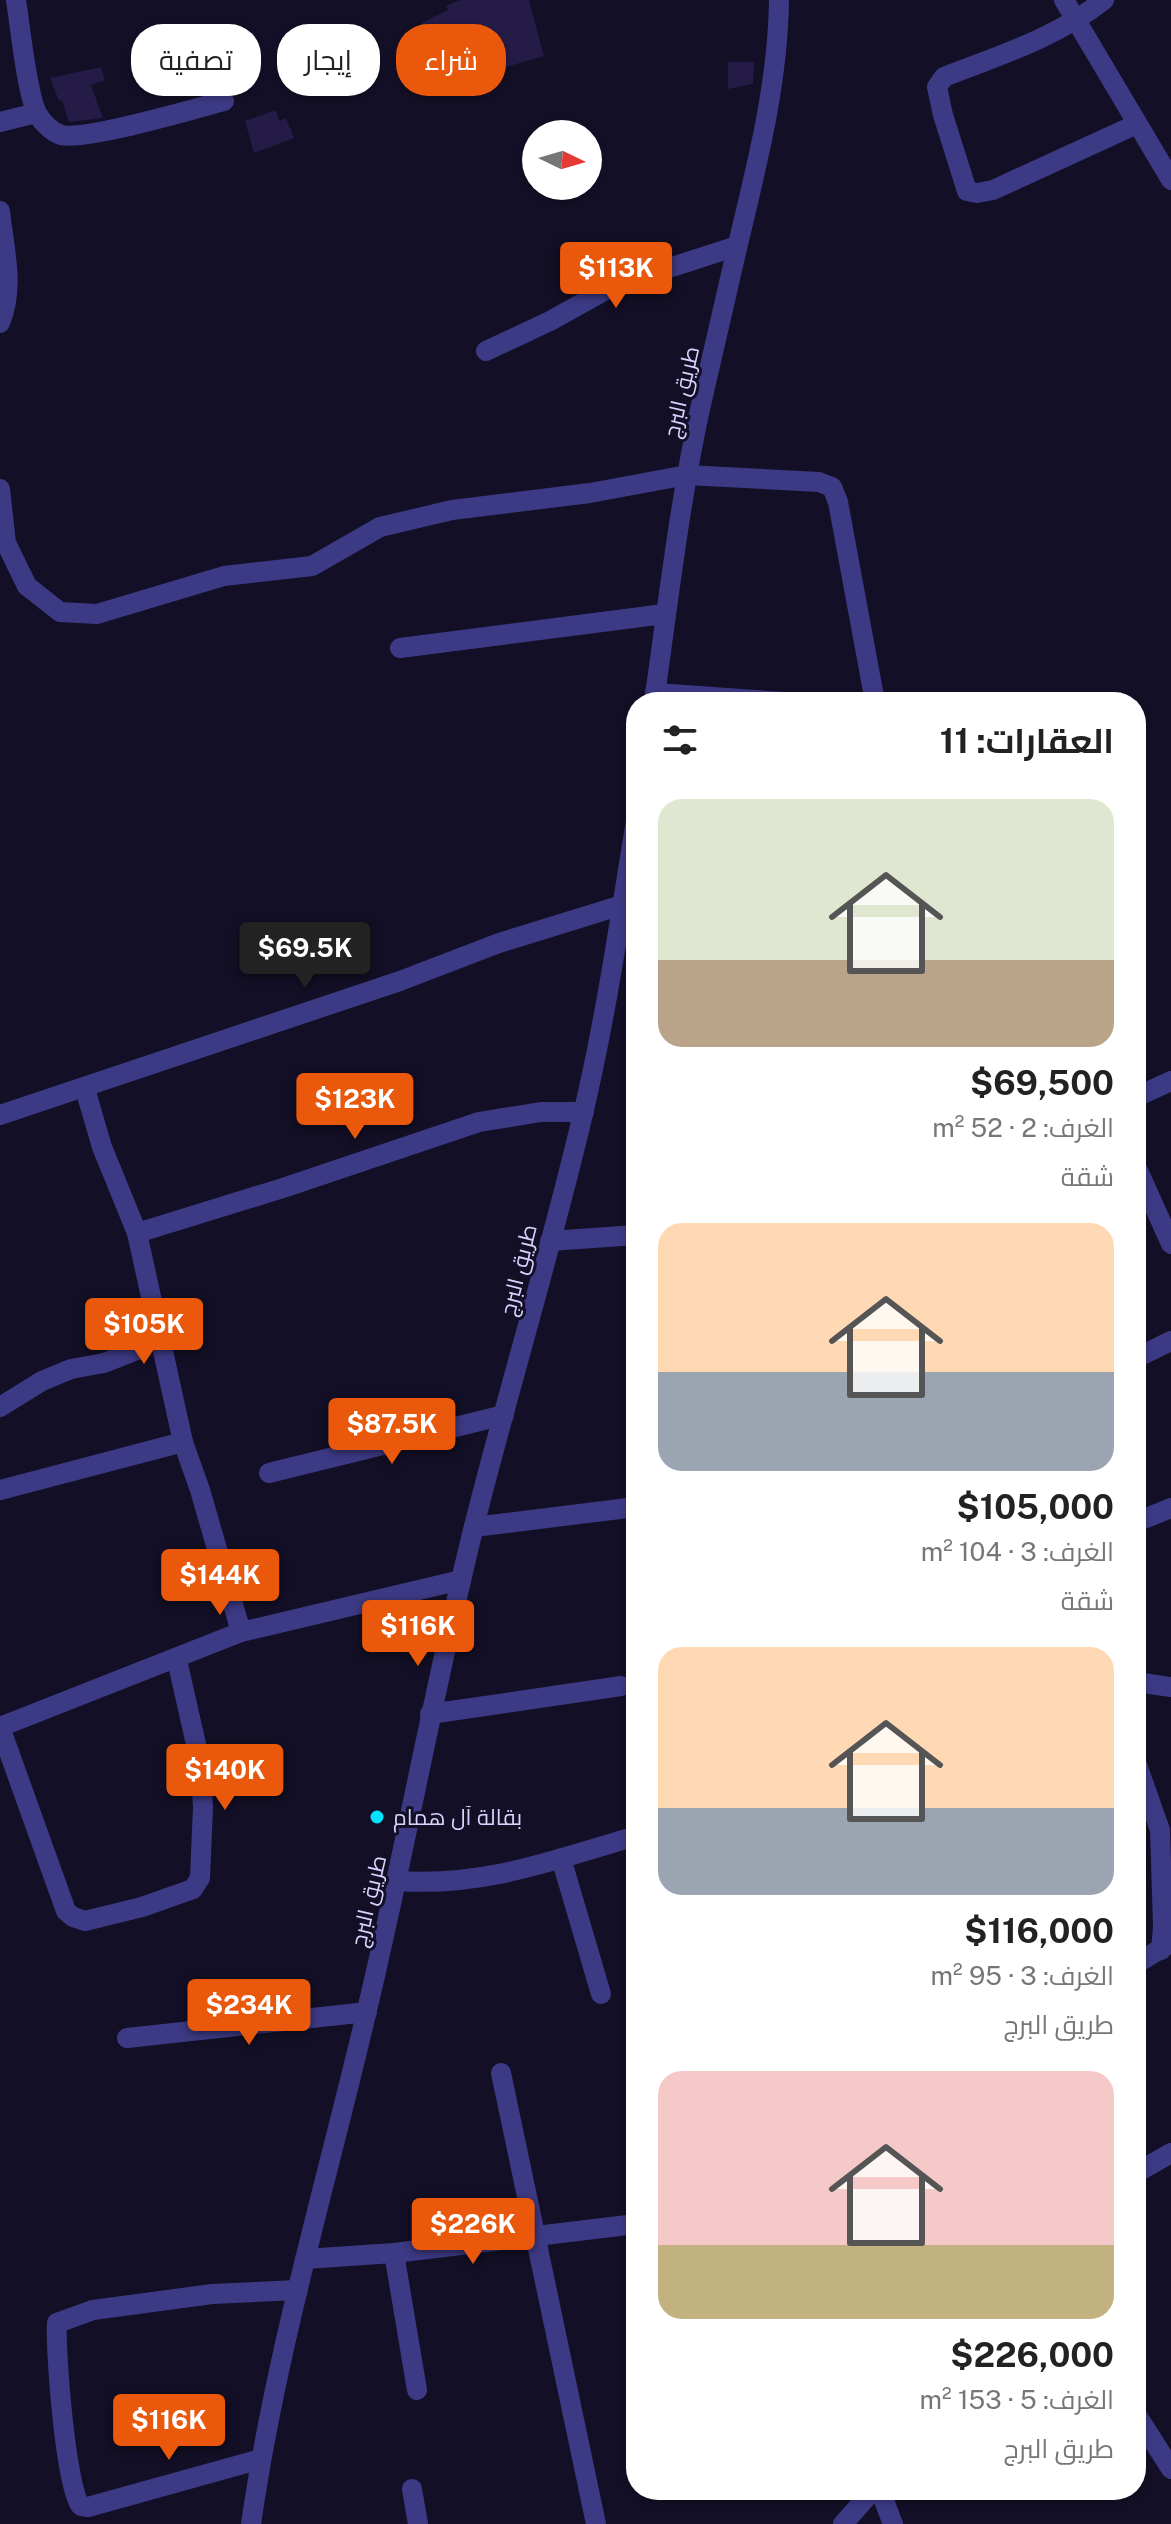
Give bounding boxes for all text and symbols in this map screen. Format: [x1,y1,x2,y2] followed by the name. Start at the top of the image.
[131,24,261,96] chip: تصفية
[277,24,380,96] chip: إيجار
[396,24,506,96] chip: شراء
[522,120,602,200] north arrow
[522,120,602,200] map controls
[560,242,672,310] pin: $113K
[578,252,654,283] text: $113K
[658,344,706,441] street label: طريق البرج
[658,718,702,762] icon: filters
[940,721,1114,761] text: العقارات: 11
[814,851,958,995] icon: home
[240,922,370,990] pin: $69.5K
[257,932,353,963] text: $69.5K
[970,1063,1114,1103] text: $69,500
[299,1073,411,1141] pin: $123K
[314,1083,396,1114] text: $123K
[932,1112,1114,1143] text: الغرف: 2 · 52 m²
[1061,1161,1114,1192] text: شقة
[494,1222,544,1319] street label: طريق البرج
[814,1275,958,1419] icon: home
[88,1298,200,1366] pin: $105K
[103,1308,185,1339] text: $105K
[327,1398,457,1466] pin: $87.5K
[346,1408,438,1439] text: $87.5K
[957,1487,1114,1527] text: $105,000
[921,1536,1114,1567] text: الغرف: 3 · 104 m²
[164,1549,276,1617] pin: $144K
[179,1559,261,1590] text: $144K
[1061,1585,1114,1616] text: شقة
[362,1600,474,1668] pin: $116K
[380,1610,456,1641] text: $116K
[814,1699,958,1843] icon: home
[169,1744,281,1812] pin: $140K
[184,1754,266,1785] text: $140K
[393,1804,522,1833] place label: بقالة آل همام
[368,1808,386,1826] marker: بقالة آل همام
[345,1853,393,1950] street label: طريق البرج
[964,1911,1114,1951] text: $116,000
[931,1960,1114,1991] text: الغرف: 3 · 95 m²
[193,1979,305,2047] pin: $234K
[205,1989,293,2020] text: $234K
[1004,2009,1114,2040] text: طريق البرج
[814,2123,958,2267] icon: home
[417,2198,529,2266] pin: $226K
[430,2208,516,2239] text: $226K
[950,2335,1114,2375] text: $226,000
[920,2384,1114,2415] text: الغرف: 5 · 153 m²
[113,2394,225,2462] pin: $116K
[131,2404,207,2435] text: $116K
[1004,2433,1114,2464] text: طريق البرج

